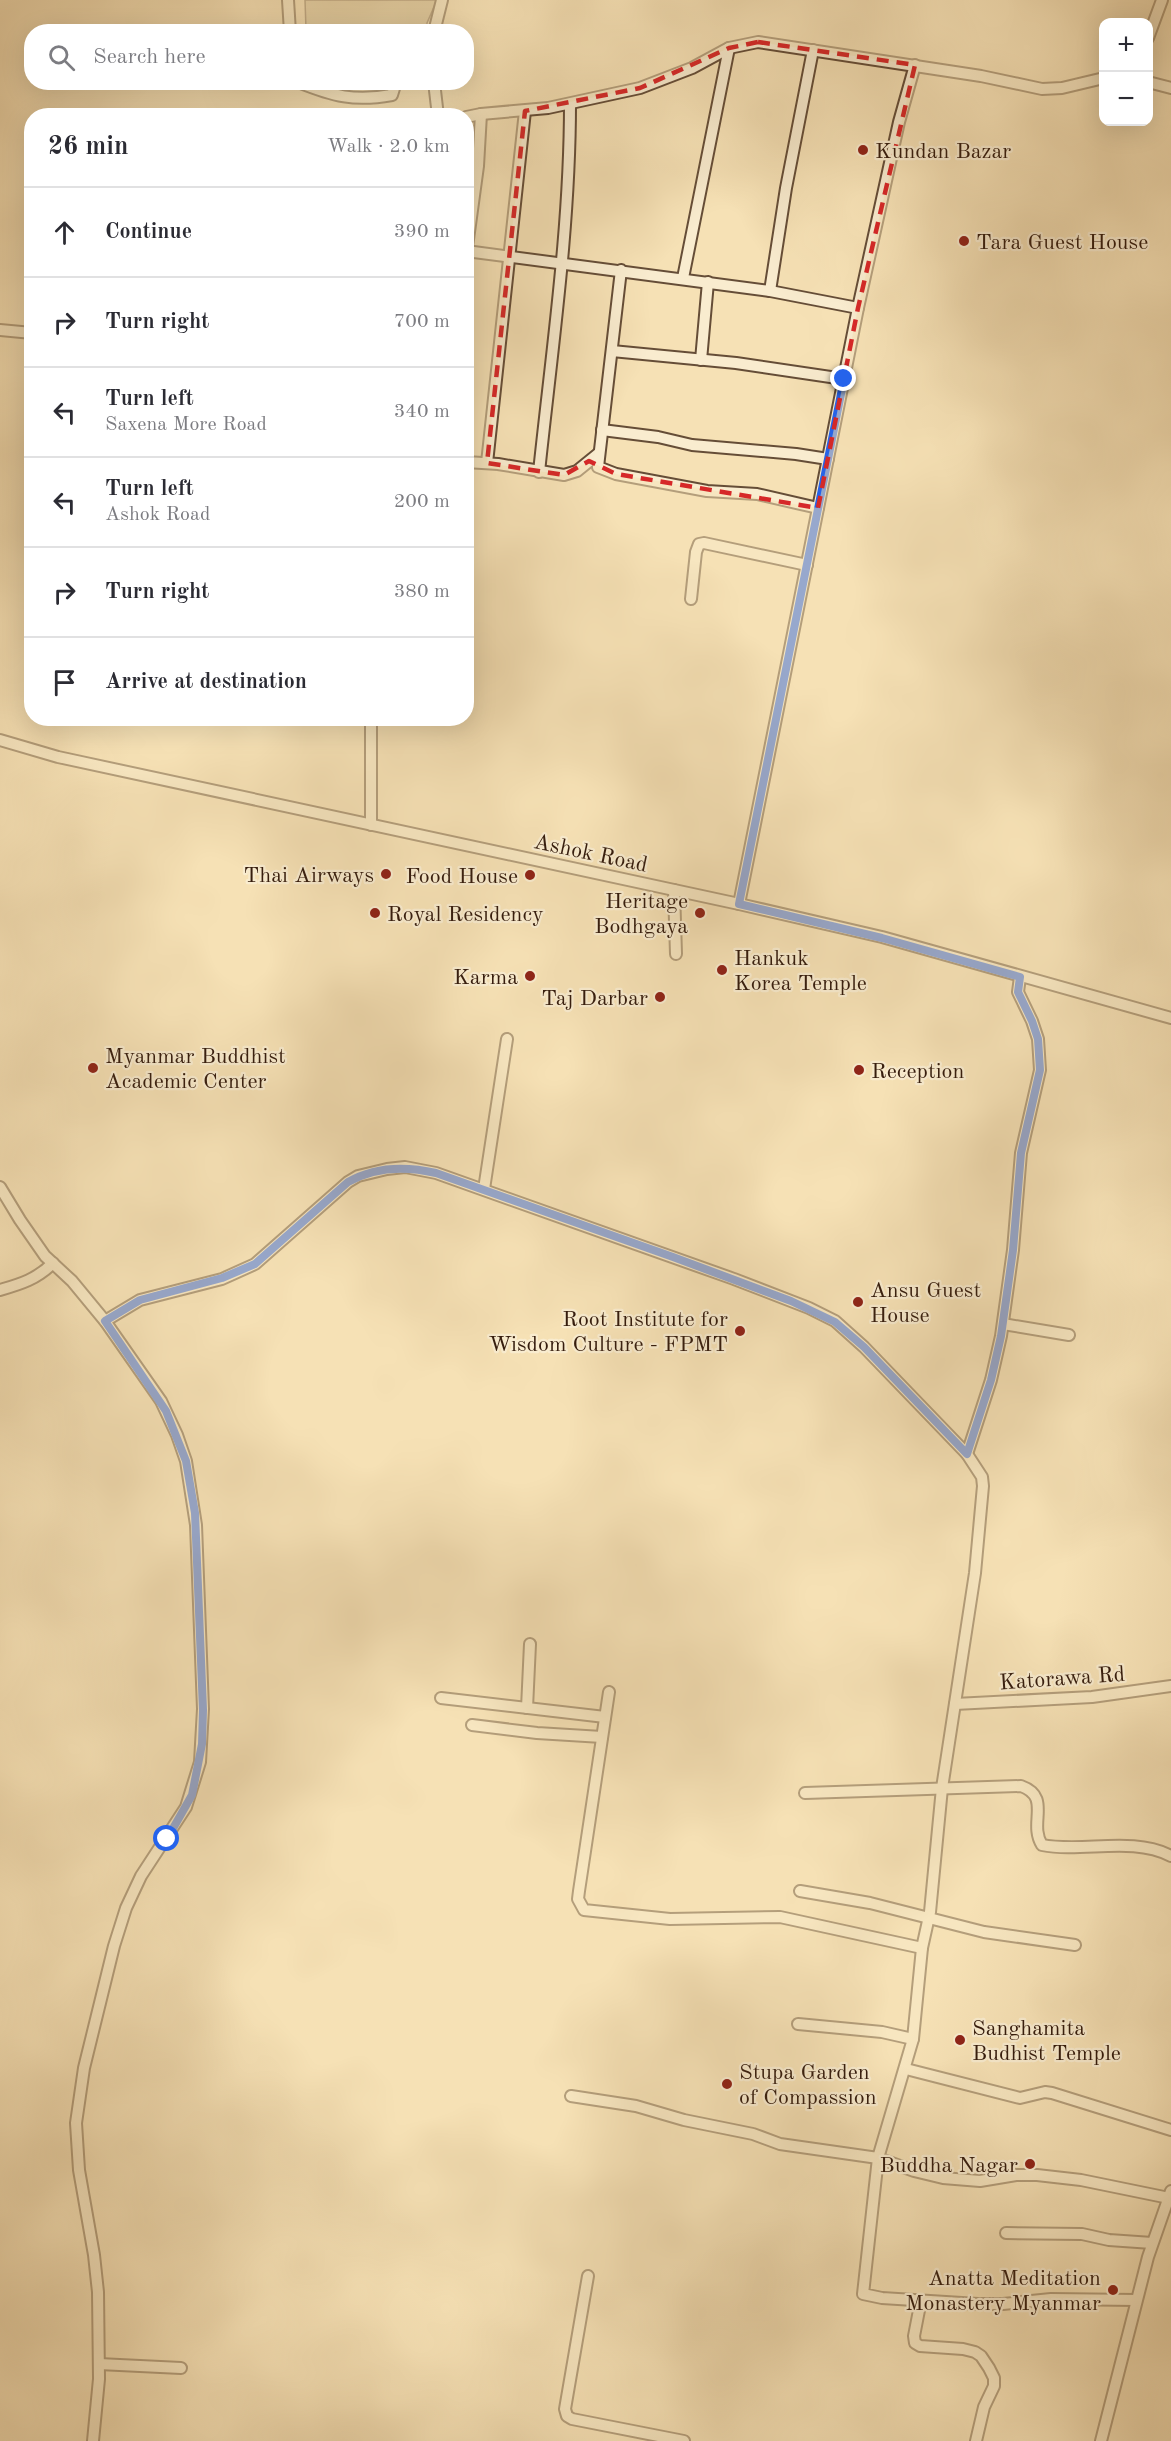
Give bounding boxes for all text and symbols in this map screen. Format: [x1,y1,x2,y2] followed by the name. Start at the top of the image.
[1099,18,1153,126] map controls
[1099,18,1153,72] button: +
[24,24,474,90] search box
[45,41,78,74] icon: search
[93,46,206,68] text: Search here
[1099,72,1153,126] button: −
[48,134,128,160] text: 26 min
[327,137,450,157] text: Walk · 2.0 km
[875,141,1011,163] place label: Kundan Bazar
[856,143,870,157] marker: Kundan Bazar
[48,216,81,249] icon: ahead
[105,221,192,243] text: Continue
[394,222,450,242] text: 390 m
[976,232,1148,254] place label: Tara Guest House
[957,234,971,248] marker: Tara Guest House
[48,306,81,339] icon: right
[105,311,209,333] text: Turn right
[394,312,450,332] text: 700 m
[830,365,856,391] route end
[105,388,194,410] text: Turn left
[48,396,81,429] icon: left
[394,402,450,422] text: 340 m
[105,415,267,435] text: Saxena More Road
[105,478,194,500] text: Turn left
[48,486,81,519] icon: left
[394,492,450,512] text: 200 m
[105,505,210,525] text: Ashok Road
[48,576,81,609] icon: right
[105,581,209,603] text: Turn right
[394,582,450,602] text: 380 m
[48,666,81,699] icon: arrive
[105,671,307,693] text: Arrive at destination
[532,831,650,877] street label: Ashok Road
[243,865,374,887] place label: Thai Airways
[406,866,518,888] place label: Food House
[379,867,393,881] marker: Thai Airways
[523,868,537,882] marker: Food House
[594,891,688,938] place label: Heritage Bodhgaya
[387,904,544,926] place label: Royal Residency
[368,906,382,920] marker: Royal Residency
[693,906,707,920] marker: Heritage Bodhgaya
[734,948,867,995] place label: Hankuk Korea Temple
[715,963,729,977] marker: Hankuk Korea Temple
[453,967,518,989] place label: Karma
[523,969,537,983] marker: Karma
[541,988,648,1010] place label: Taj Darbar
[653,990,667,1004] marker: Taj Darbar
[105,1046,286,1093] place label: Myanmar Buddhist Academic Center
[86,1061,100,1075] marker: Myanmar Buddhist Academic Center
[871,1061,965,1083] place label: Reception
[852,1063,866,1077] marker: Reception
[870,1280,981,1327] place label: Ansu Guest House
[851,1295,865,1309] marker: Ansu Guest House
[489,1309,728,1356] place label: Root Institute for Wisdom Culture - FPMT
[733,1324,747,1338] marker: Root Institute for Wisdom Culture - FPMT
[998,1664,1126,1694] street label: Katorawa Rd
[153,1825,179,1851] route start
[972,2018,1121,2065] place label: Sanghamita Budhist Temple
[953,2033,967,2047] marker: Sanghamita Budhist Temple
[739,2062,877,2109] place label: Stupa Garden of Compassion
[720,2077,734,2091] marker: Stupa Garden of Compassion
[880,2155,1018,2177] place label: Buddha Nagar
[1023,2157,1037,2171] marker: Buddha Nagar
[905,2268,1101,2315] place label: Anatta Meditation Monastery Myanmar
[1106,2283,1120,2297] marker: Anatta Meditation Monastery Myanmar

